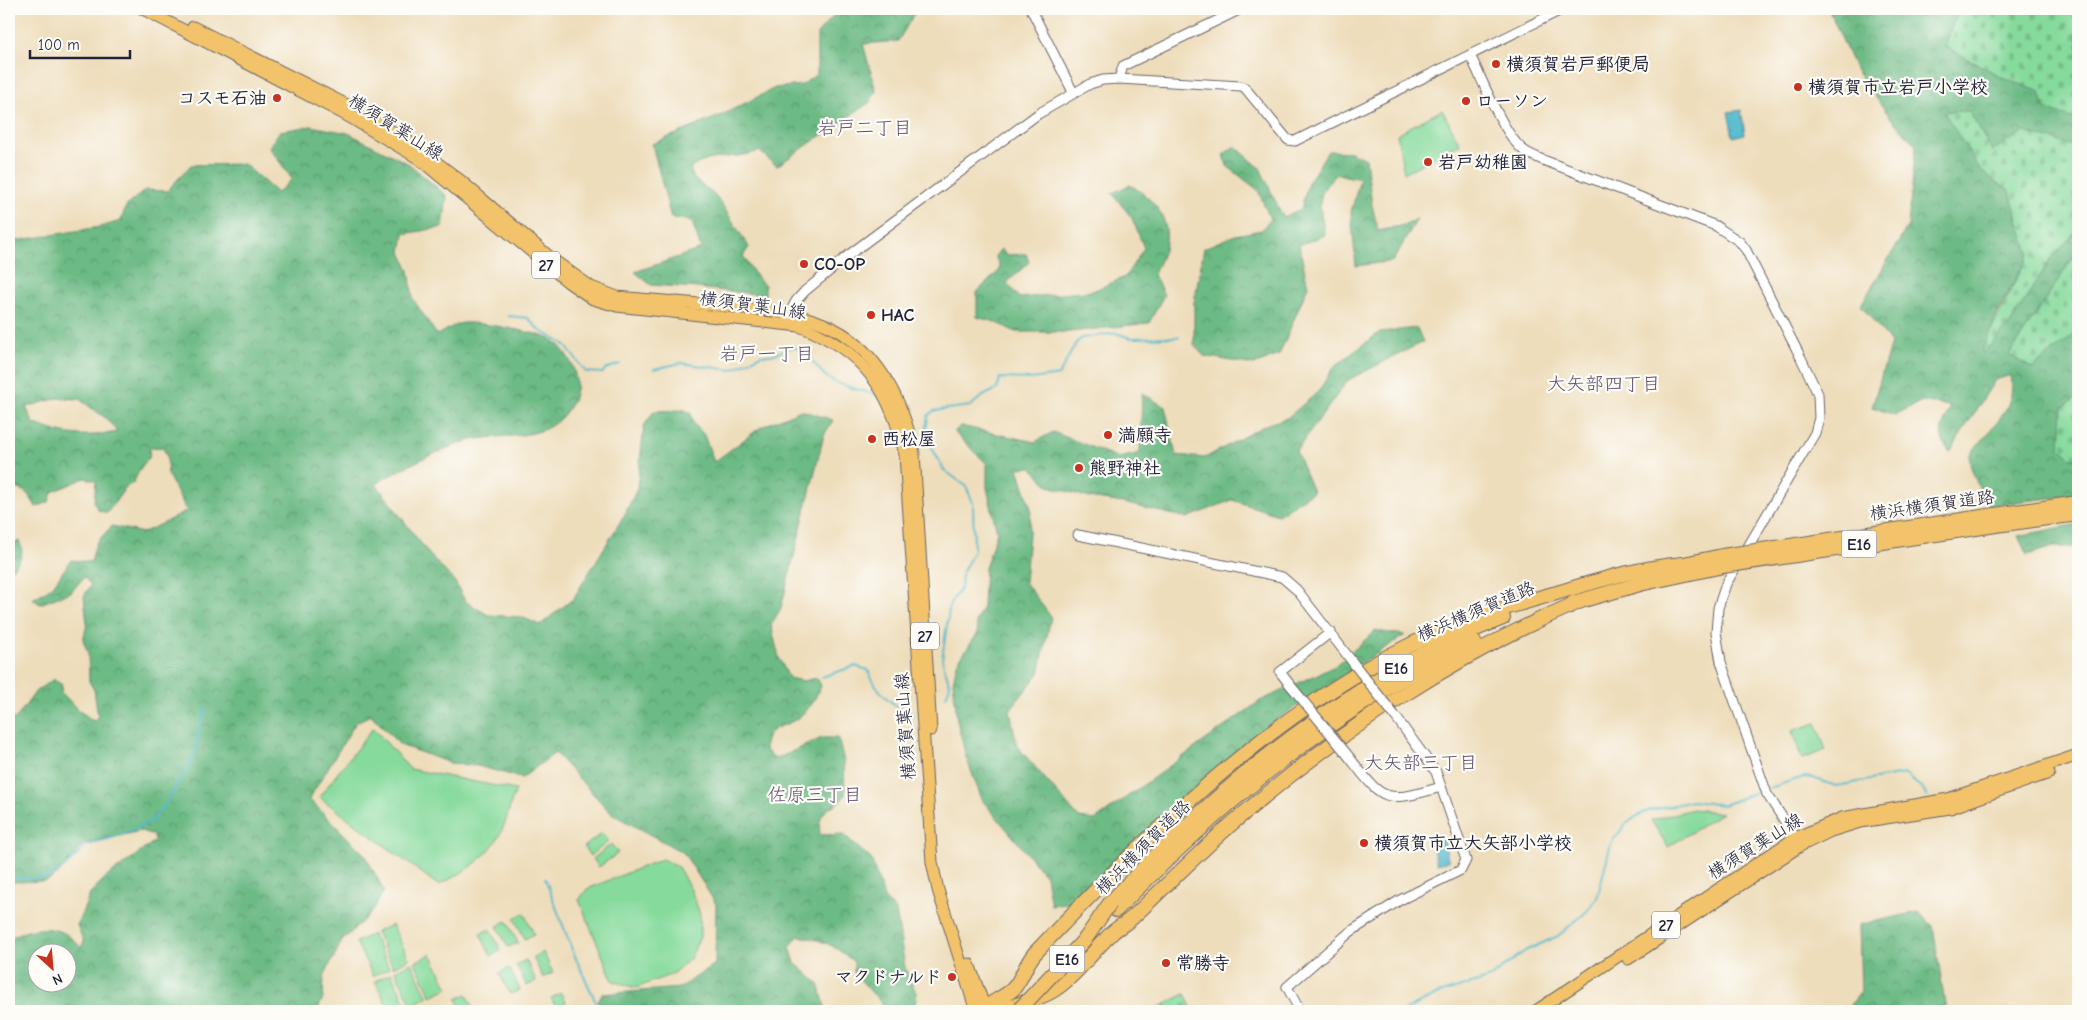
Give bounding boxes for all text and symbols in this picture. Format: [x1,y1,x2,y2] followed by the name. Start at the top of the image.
[30,28,130,60] scale bar
[38,36,80,54] text: 100 m
[1506,54,1650,75] place label: 横須賀岩戸郵便局
[1490,58,1502,70] marker: 横須賀岩戸郵便局
[1808,77,1988,98] place label: 横須賀市立岩戸小学校
[1792,81,1804,93] marker: 横須賀市立岩戸小学校
[178,88,267,109] place label: コスモ石油
[344,90,447,165] street label: 横須賀葉山線
[1476,91,1548,112] place label: ローソン
[271,92,283,104] marker: コスモ石油
[1460,95,1472,107] marker: ローソン
[817,117,913,139] district label: 岩戸二丁目
[1438,152,1528,173] place label: 岩戸幼稚園
[1422,156,1434,168] marker: 岩戸幼稚園
[532,252,560,278] road number: 27
[814,254,865,275] place label: CO-OP
[798,258,810,270] marker: CO-OP
[698,288,808,323] street label: 横須賀葉山線
[881,305,914,326] place label: HAC
[865,309,877,321] marker: HAC
[719,343,815,365] district label: 岩戸一丁目
[1547,373,1661,395] district label: 大矢部四丁目
[1118,425,1172,446] place label: 満願寺
[882,429,936,450] place label: 西松屋
[1102,429,1114,441] marker: 満願寺
[866,433,878,445] marker: 西松屋
[1089,458,1161,479] place label: 熊野神社
[1073,462,1085,474] marker: 熊野神社
[1868,486,1996,525] street label: 横浜横須賀道路
[1842,530,1876,558] road number: E16
[1414,577,1538,646] street label: 横浜横須賀道路
[911,622,939,650] road number: 27
[1378,654,1414,681] road number: E16
[891,671,920,781] street label: 横須賀葉山線
[1364,752,1478,774] district label: 大矢部三丁目
[767,784,863,806] district label: 佐原三丁目
[1091,795,1195,899] street label: 横浜横須賀道路
[1704,809,1807,884] street label: 横須賀葉山線
[1374,833,1572,854] place label: 横須賀市立大矢部小学校
[1358,837,1370,849] marker: 横須賀市立大矢部小学校
[1652,912,1680,938] road number: 27
[28,942,78,992] north arrow
[1050,946,1084,972] road number: E16
[1176,953,1230,974] place label: 常勝寺
[1160,957,1172,969] marker: 常勝寺
[835,967,942,988] place label: マクドナルド
[50,970,65,989] text: N
[946,971,958,983] marker: マクドナルド

